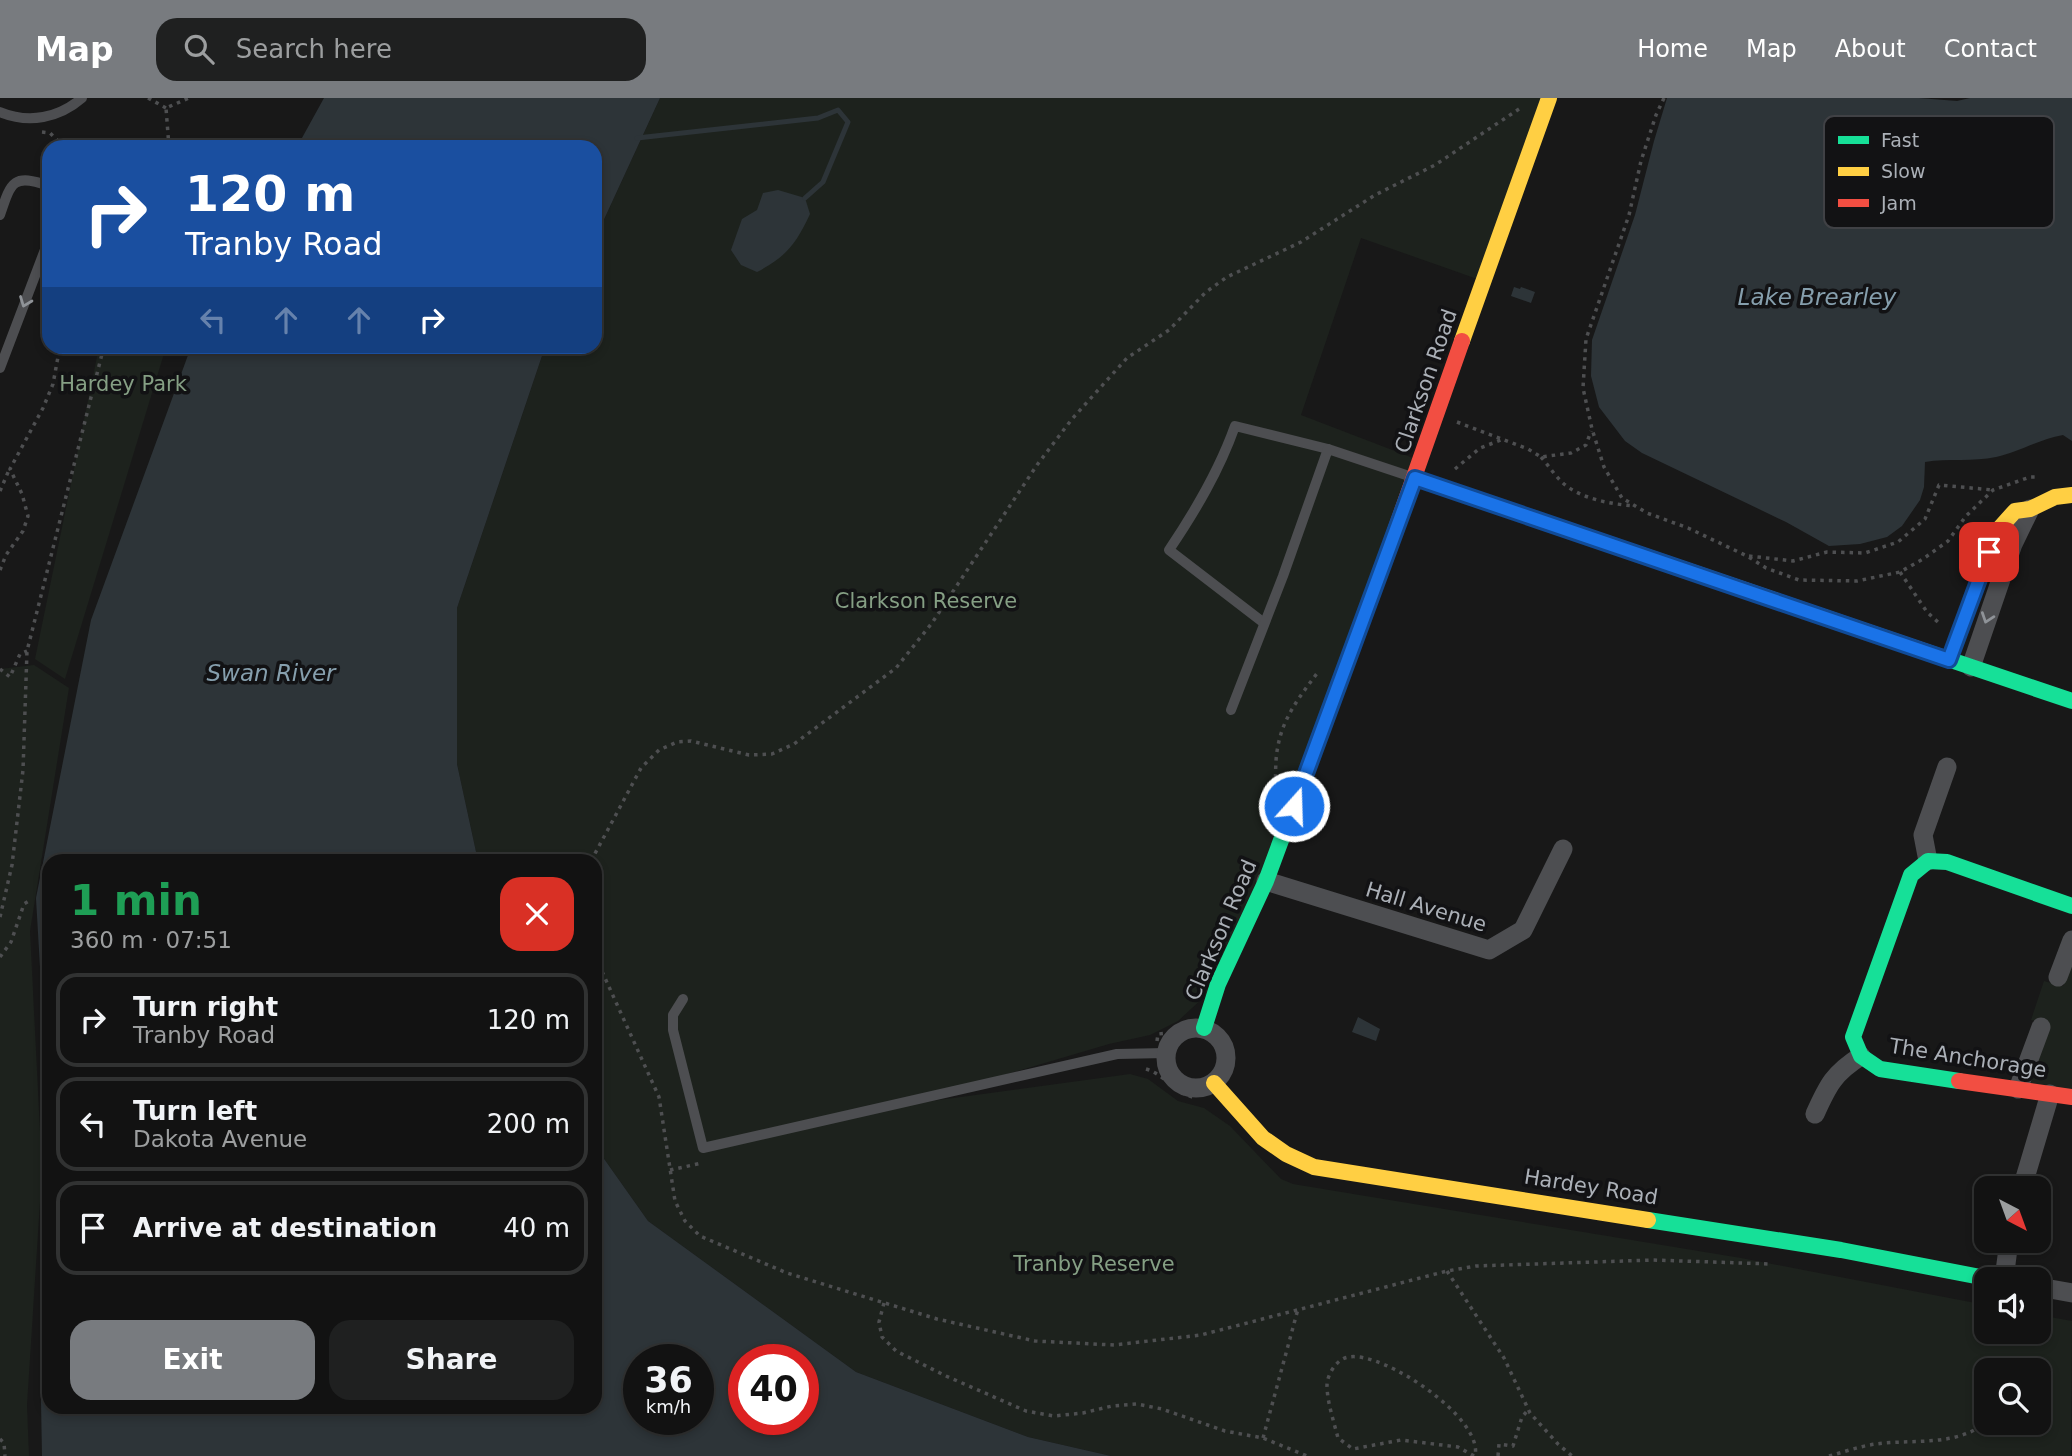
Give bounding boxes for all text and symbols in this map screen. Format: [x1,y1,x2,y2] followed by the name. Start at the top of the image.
[156,18,646,81] search box
[35,30,114,69] text: Map
[180,30,218,68] icon: search
[236,34,392,64] text: Search here
[1637,35,1708,63] text: Home
[1746,35,1797,63] text: Map
[1835,35,1906,63] text: About
[1944,35,2037,63] text: Contact
[1824,116,2054,228] legend
[1881,129,1919,151] text: Fast
[1881,160,1926,182] text: Slow
[185,166,355,223] text: 120 m
[70,168,161,259] icon: right
[1880,192,1917,214] text: Jam
[185,225,383,263] text: Tranby Road
[1738,284,1897,310] water label: Lake Brearley
[19,296,33,308] one-way arrow
[194,301,232,339] icon: left
[267,301,305,339] icon: ahead
[340,301,378,339] icon: ahead
[413,301,451,339] icon: right
[1390,306,1462,456] street label: Clarkson Road
[59,372,188,396] park label: Hardey Park
[1959,522,2019,582] pin
[1970,533,2008,571] icon: arrive
[835,589,1017,613] park label: Clarkson Reserve
[1981,611,1995,623] one-way arrow
[207,660,337,686] water label: Swan River
[1257,769,1331,843] position arrow
[1181,856,1261,1004] street label: Clarkson Road
[70,876,202,925] text: 1 min
[500,877,574,951] button: close
[1363,877,1489,937] street label: Hall Avenue
[70,927,232,953] text: 360 m · 07:51
[133,992,278,1022] text: Turn right
[74,1001,112,1039] icon: right
[487,1005,570,1035] text: 120 m
[133,1022,275,1048] text: Tranby Road
[1887,1034,2048,1082] street label: The Anchorage
[133,1096,257,1126] text: Turn left
[74,1105,112,1143] icon: left
[487,1109,570,1139] text: 200 m
[133,1126,307,1152] text: Dakota Avenue
[1522,1165,1660,1209] street label: Hardey Road
[1974,1176,2051,1253] north arrow
[1974,1176,2051,1435] map controls
[74,1209,112,1247] icon: arrive
[133,1213,437,1243] text: Arrive at destination
[503,1213,570,1243] text: 40 m
[1012,1252,1175,1276] park label: Tranby Reserve
[1974,1267,2051,1344] button: sound
[70,1320,315,1400] button: Exit
[329,1320,574,1400] button: Share
[728,1344,819,1435] speed limit sign: 40
[1974,1358,2051,1435] button: search
[644,1360,693,1400] text: 36
[646,1396,691,1417] text: km/h

